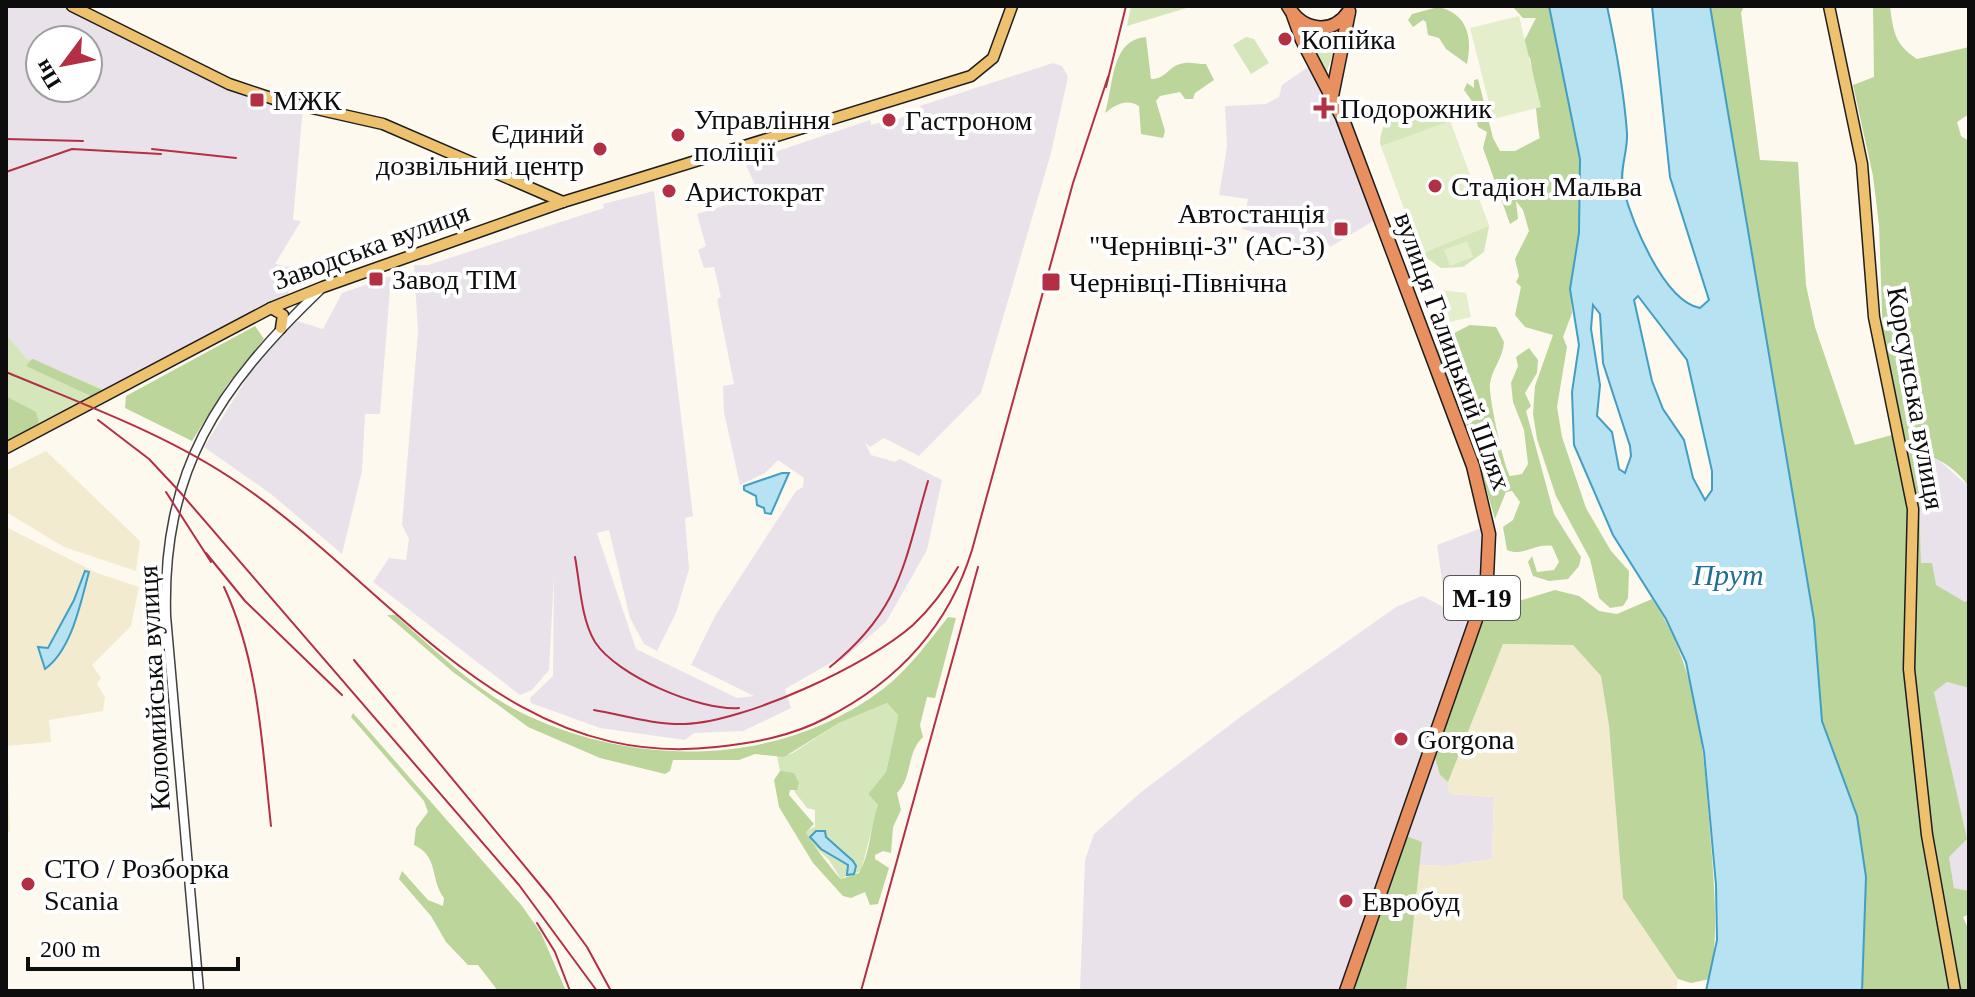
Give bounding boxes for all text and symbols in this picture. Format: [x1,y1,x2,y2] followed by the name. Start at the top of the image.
[24,24,104,104] north arrow
[1301,24,1396,55] place label: Копійка
[1276,30,1294,48] marker: Копійка
[29,55,66,94] text: Пн
[273,85,342,116] place label: МЖК
[248,91,266,109] marker: МЖК
[1340,93,1492,124] place label: Подорожник
[1315,99,1333,117] marker: Подорожник
[694,104,830,167] place label: Управління поліції
[905,105,1032,136] place label: Гастроном
[880,111,898,129] marker: Гастроном
[376,118,584,181] place label: Єдиний дозвільний центр
[669,126,687,144] marker: Управління поліції
[591,140,609,158] marker: Єдиний дозвільний центр
[1451,171,1642,202] place label: Стадіон Мальва
[685,176,824,207] place label: Аристократ
[1426,177,1444,195] marker: Стадіон Мальва
[660,182,678,200] marker: Аристократ
[269,196,473,296] street label: Заводська вулиця
[1089,198,1325,261] place label: Автостанція "Чернівці-3" (АС-3)
[1388,208,1518,494] street label: вулиця Галицький Шлях
[1332,220,1350,238] marker: Автостанція "Чернівці-3" (АС-3)
[392,264,517,295] place label: Завод ТІМ
[1069,267,1288,298] place label: Чернівці-Північна
[367,270,385,288] marker: Завод ТІМ
[1040,271,1062,293] marker: Чернівці-Північна
[1881,284,1951,512] street label: Корсунська вулиця
[1691,558,1764,591] water label: Прут
[132,564,176,811] street label: Коломийська вулиця
[1444,576,1520,620] road number: М-19
[1417,724,1515,755] place label: Gorgona
[1392,730,1410,748] marker: Gorgona
[44,853,230,916] place label: СТО / Розборка Scania
[19,875,37,893] marker: СТО / Розборка Scania
[1362,886,1460,917] place label: Евробуд
[1337,892,1355,910] marker: Евробуд
[28,921,238,971] scale bar
[40,936,101,962] text: 200 m

